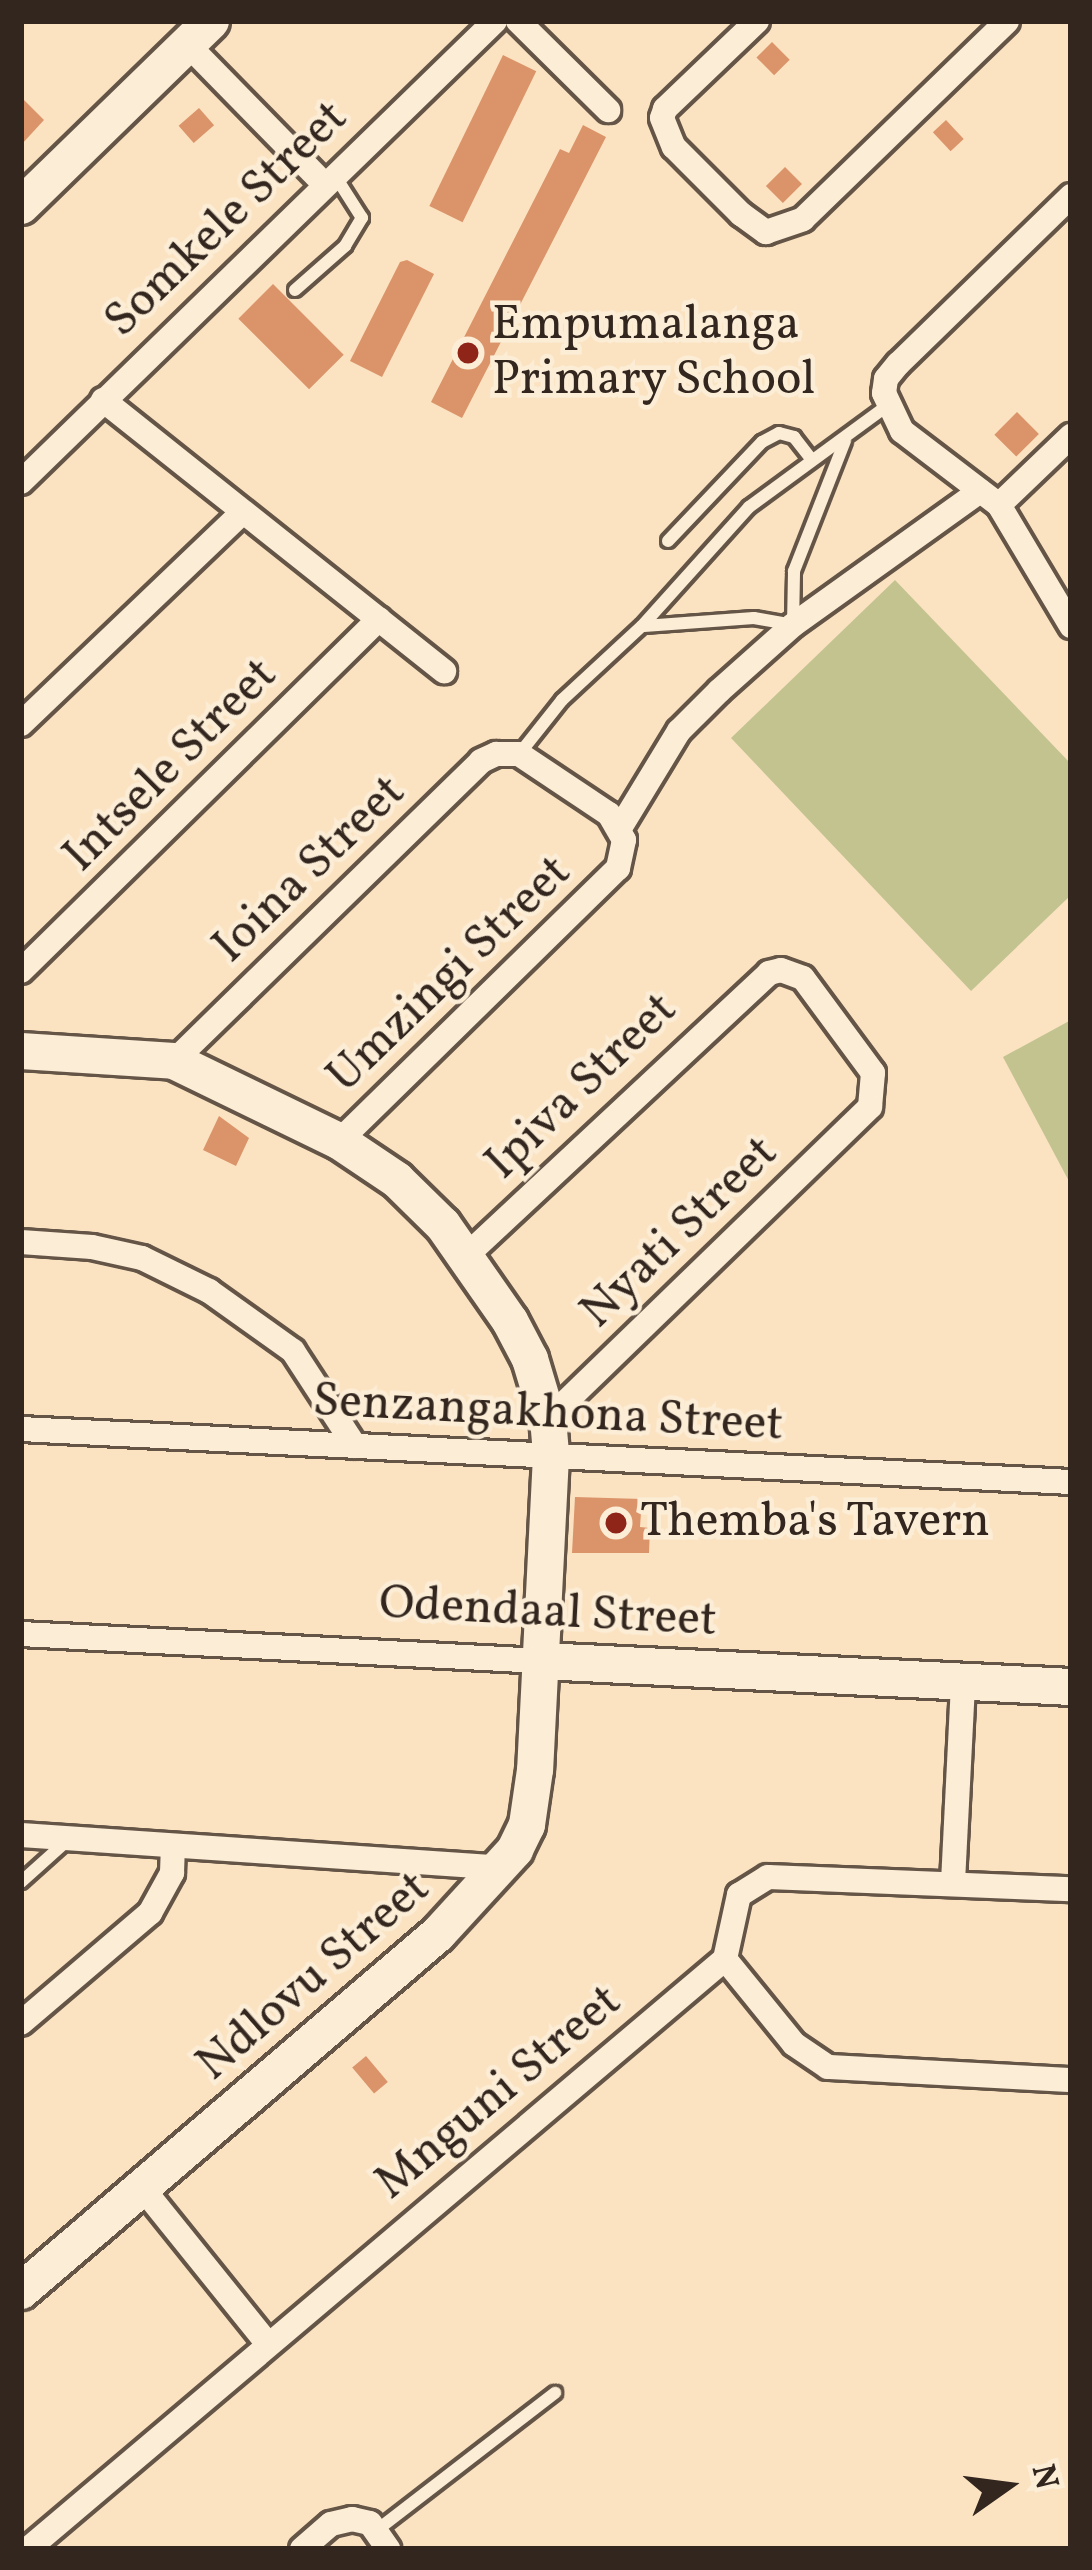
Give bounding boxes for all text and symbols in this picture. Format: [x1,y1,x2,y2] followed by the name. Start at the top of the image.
[94,90,360,350] street label: Somkele Street
[492,296,817,409] place label: Empumalanga Primary School
[455,340,481,366] marker: Empumalanga Primary School
[52,647,290,885] street label: Intsele Street
[202,764,418,976] street label: Ioina Street
[316,844,584,1106] street label: Umzingi Street
[474,982,690,1192] street label: Ipiva Street
[570,1125,790,1341] street label: Nyati Street
[311,1373,785,1455] street label: Senzangakhona Street
[640,1494,991,1552] place label: Themba's Tavern
[603,1510,629,1536] marker: Themba's Tavern
[378,1575,718,1651] street label: Odendaal Street
[186,1860,442,2094] street label: Ndlovu Street
[364,1973,634,2213] street label: Mnguni Street
[948,2426,1068,2546] north arrow
[1018,2460,1068,2494] text: N

